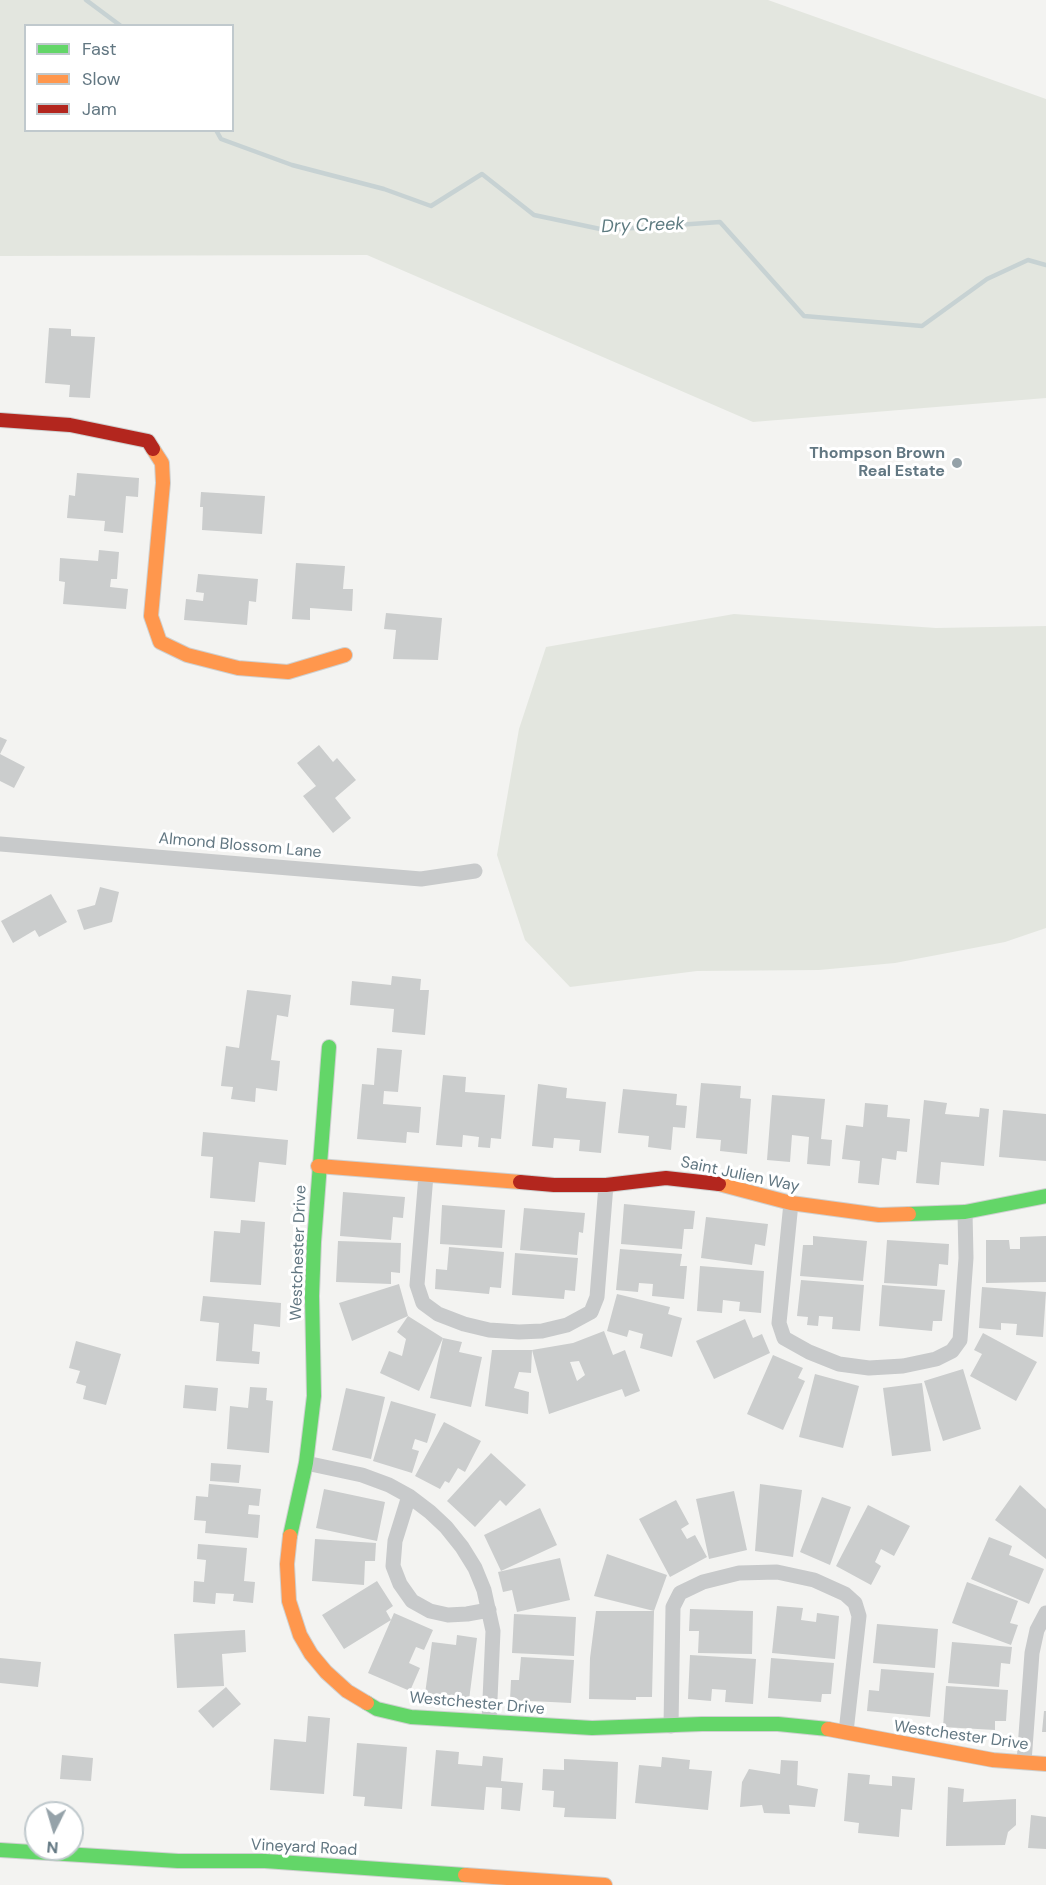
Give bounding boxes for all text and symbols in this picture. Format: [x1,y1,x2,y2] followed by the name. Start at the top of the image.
[24,24,234,132] legend
[82,37,117,61] text: Fast
[82,67,121,91] text: Slow
[82,97,117,121] text: Jam
[601,214,685,238] water label: Dry Creek
[809,444,945,482] place label: Thompson Brown Real Estate
[950,456,964,470] marker: Thompson Brown Real Estate
[158,829,322,863] street label: Almond Blossom Lane
[679,1153,801,1197] street label: Saint Julien Way
[287,1185,311,1321] street label: Westchester Drive
[409,1689,545,1719] street label: Westchester Drive
[892,1717,1030,1755] street label: Westchester Drive
[24,1801,84,1861] north arrow
[46,1836,59,1858] text: N
[250,1836,358,1860] street label: Vineyard Road

